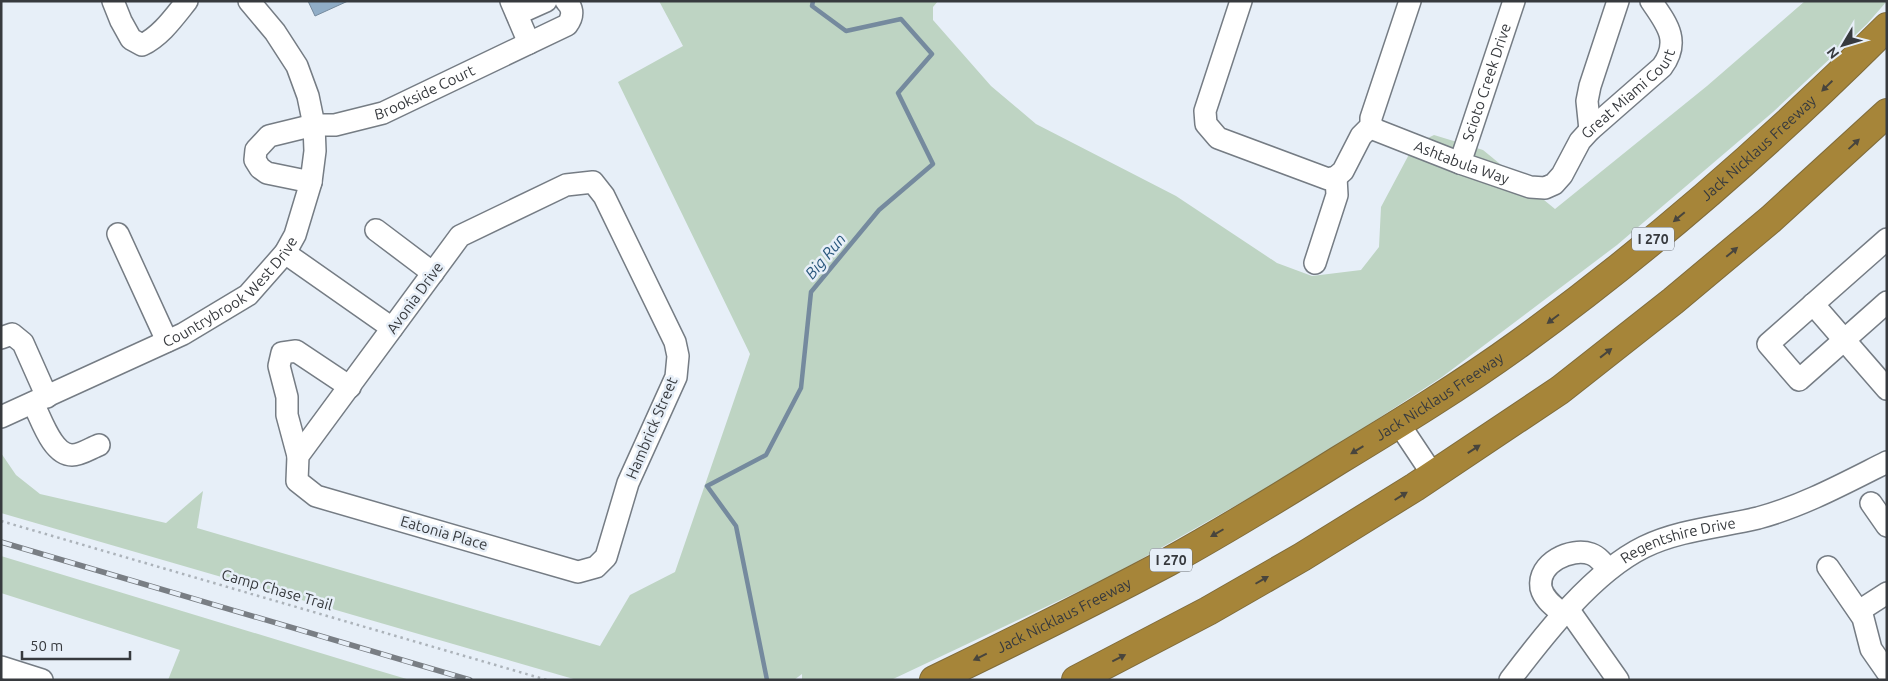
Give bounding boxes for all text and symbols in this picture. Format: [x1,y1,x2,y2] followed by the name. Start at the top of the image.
[1818,20,1868,70] north arrow
[1459,21,1514,143] street label: Scioto Creek Drive
[1823,44,1842,62] text: N
[1577,47,1678,142] street label: Great Miami Court
[373,61,477,123] street label: Brookside Court
[1822,80,1834,92] one-way arrow
[1697,92,1819,204] street label: Jack Nicklaus Freeway
[1412,137,1511,187] street label: Ashtabula Way
[1847,138,1859,150] one-way arrow
[1674,211,1686,223] one-way arrow
[1632,228,1674,250] road number: I 270
[801,230,849,282] water label: Big Run
[160,233,300,350] street label: Countrybrook West Drive
[1726,246,1739,257] one-way arrow
[383,259,446,337] street label: Avonia Drive
[1547,313,1560,324] one-way arrow
[1599,348,1612,359] one-way arrow
[1372,349,1506,444] street label: Jack Nicklaus Freeway
[622,374,681,481] street label: Hambrick Street
[1467,444,1481,453] one-way arrow
[1350,445,1363,454] one-way arrow
[1394,491,1407,501] one-way arrow
[399,512,490,553] street label: Eatonia Place
[1617,514,1737,567] street label: Regentshire Drive
[1210,529,1225,537] one-way arrow
[1150,548,1192,572] road number: I 270
[220,566,335,613] street label: Camp Chase Trail
[994,574,1134,656] street label: Jack Nicklaus Freeway
[1255,576,1268,585] one-way arrow
[22,628,130,660] scale bar
[30,637,63,654] text: 50 m
[973,653,988,661] one-way arrow
[1112,654,1126,662] one-way arrow

